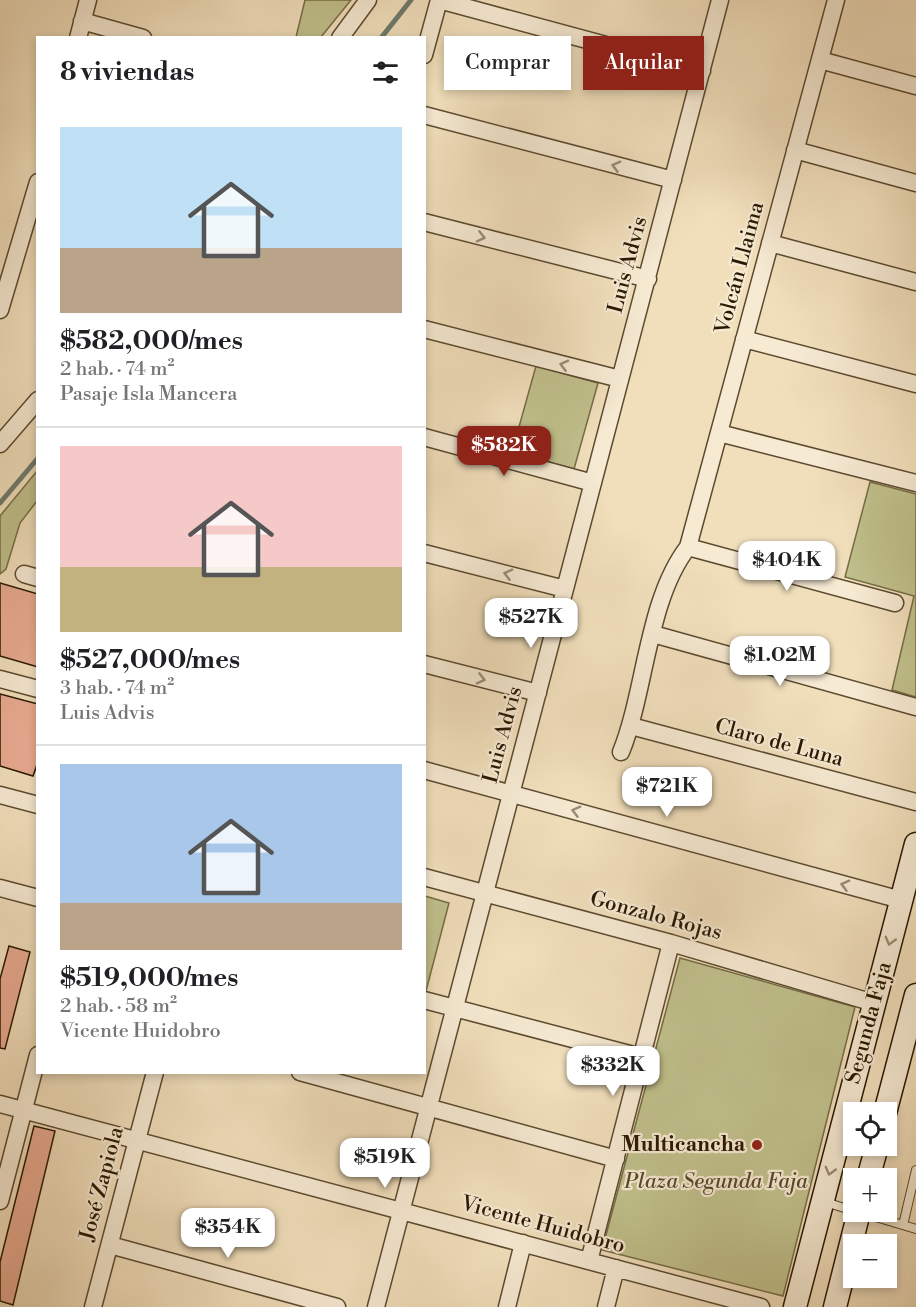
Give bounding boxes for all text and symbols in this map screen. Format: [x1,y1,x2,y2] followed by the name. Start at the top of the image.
[444,36,571,90] chip: Comprar
[583,36,704,90] chip: Alquilar
[60,56,194,88] text: 8 viviendas
[369,56,402,89] icon: filters
[611,160,621,173] one-way arrow
[177,166,285,274] icon: home
[710,199,770,338] street label: Volcán Llaima
[603,214,653,316] street label: Luis Advis
[476,229,486,242] one-way arrow
[60,325,243,357] text: $582,000/mes
[60,357,175,382] text: 2 hab. · 74 m²
[559,360,569,372] one-way arrow
[60,382,237,407] text: Pasaje Isla Mancera
[462,426,546,477] pin: $582K
[471,433,537,458] text: $582K
[177,485,285,593] icon: home
[745,541,829,592] pin: $404K
[752,548,822,573] text: $404K
[503,569,513,582] one-way arrow
[489,598,573,649] pin: $527K
[499,605,563,630] text: $527K
[731,636,829,687] pin: $1.02M
[744,643,816,668] text: $1.02M
[60,644,240,676] text: $527,000/mes
[476,671,486,684] one-way arrow
[60,676,174,701] text: 3 hab. · 74 m²
[478,684,528,786] street label: Luis Advis
[60,701,154,726] text: Luis Advis
[712,713,847,773] street label: Claro de Luna
[625,767,709,818] pin: $721K
[636,774,698,799] text: $721K
[177,803,285,911] icon: home
[571,806,582,818] one-way arrow
[840,879,850,892] one-way arrow
[587,886,725,946] street label: Gonzalo Rojas
[885,936,898,946] one-way arrow
[840,959,898,1087] street label: Segunda Faja
[60,962,238,994] text: $519,000/mes
[60,994,177,1019] text: 2 hab. · 58 m²
[60,1019,221,1044] text: Vicente Huidobro
[571,1046,655,1097] pin: $332K
[581,1053,645,1078] text: $332K
[843,1102,897,1288] map controls
[843,1102,897,1156] button: locate
[74,1124,130,1245] street label: José Zapiola
[621,1132,746,1158] place label: Multicancha
[343,1138,427,1189] pin: $519K
[750,1138,764,1152] marker: Multicancha
[354,1145,416,1170] text: $519K
[825,1166,838,1176] one-way arrow
[843,1168,897,1222] button: +
[623,1169,808,1195] park label: Plaza Segunda Faja
[457,1190,628,1259] street label: Vicente Huidobro
[186,1208,270,1259] pin: $354K
[195,1215,261,1240] text: $354K
[843,1234,897,1288] button: −

